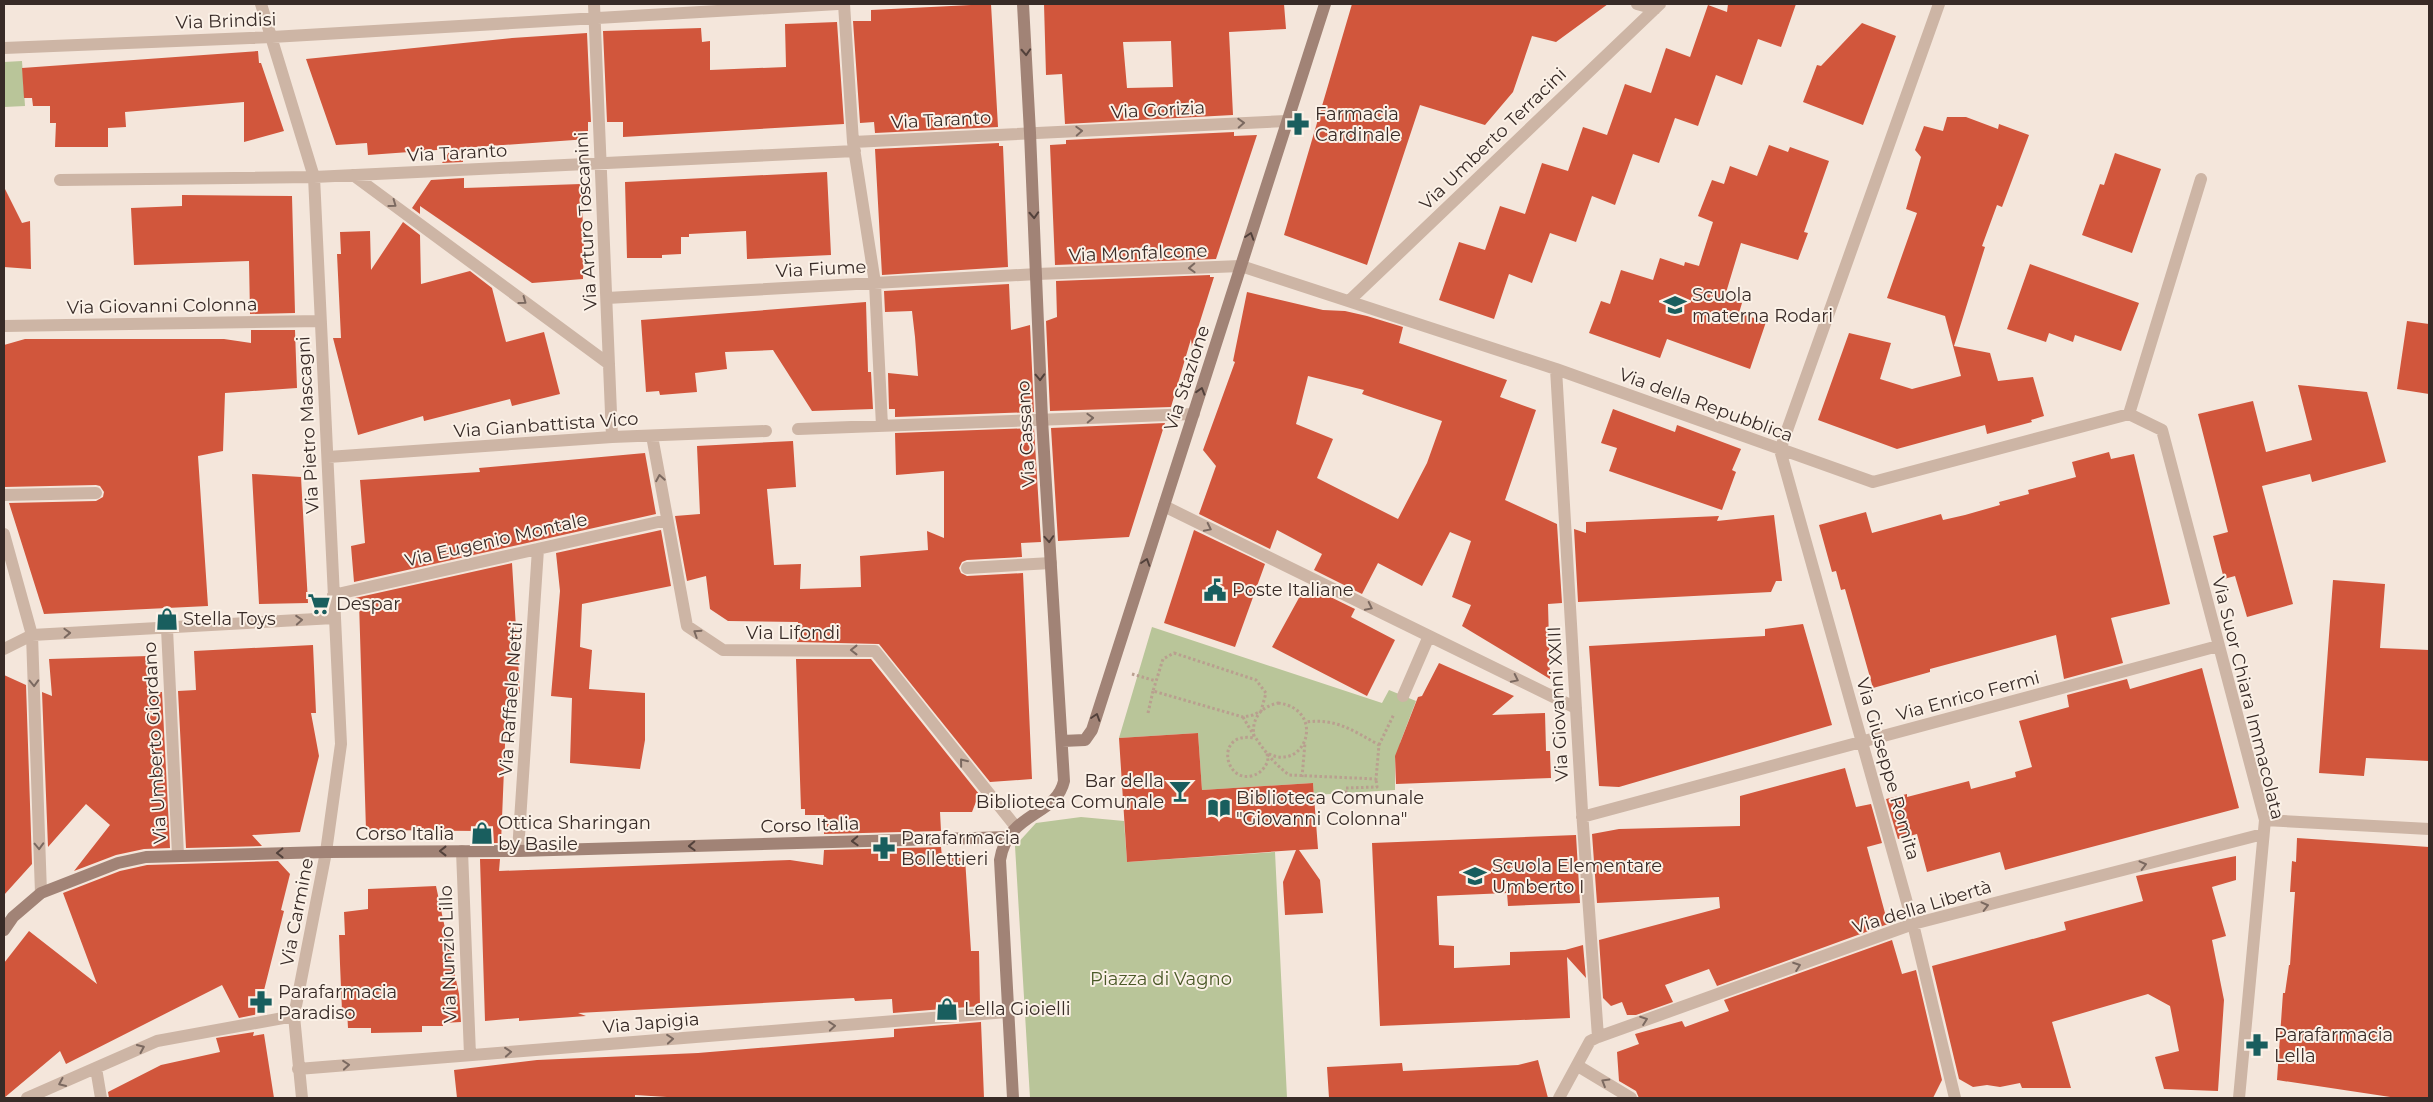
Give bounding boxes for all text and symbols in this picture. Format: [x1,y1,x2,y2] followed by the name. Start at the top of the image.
[175,8,277,34] street label: Via Brindisi
[1020,49,1031,57] one-way arrow
[1415,63,1571,215] street label: Via Umberto Terracini
[1110,97,1206,123] street label: Via Gorizia
[1315,103,1401,146] place label: Farmacia Cardinale
[890,106,992,134] street label: Via Taranto
[1285,111,1311,137] pharmacy icon: Farmacia Cardinale
[1238,118,1246,129] one-way arrow
[1075,125,1083,136] one-way arrow
[570,131,602,311] street label: Via Arturo Toscanini
[406,139,508,167] street label: Via Taranto
[387,198,396,207] one-way arrow
[1029,211,1039,219] one-way arrow
[1244,232,1254,241] one-way arrow
[1068,240,1208,266] street label: Via Monfalcone
[775,256,867,282] street label: Via Fiume
[1188,263,1196,273] one-way arrow
[1692,284,1833,327] place label: Scuola materna Rodari
[1662,292,1688,318] school or university icon: Scuola materna Rodari
[66,293,258,319] street label: Via Giovanni Colonna
[518,294,527,304] one-way arrow
[1160,322,1214,433] street label: Via Stazione
[292,336,324,514] street label: Via Pietro Mascagni
[1616,363,1796,447] street label: Via della Repubblica
[1035,374,1045,381] one-way arrow
[1012,380,1040,488] street label: Via Cassano
[1196,387,1206,396] one-way arrow
[453,408,639,442] street label: Via Gianbattista Vico
[1087,412,1095,423] one-way arrow
[655,474,665,483] one-way arrow
[403,508,589,572] street label: Via Eugenio Montale
[1202,522,1211,532] one-way arrow
[1044,536,1055,544] one-way arrow
[1140,558,1150,567] one-way arrow
[2207,574,2289,822] street label: Via Suor Chiara Immacolata
[1202,577,1228,603] public building icon: Poste Italiane
[1232,579,1354,601] place label: Poste Italiane
[306,591,332,617] supermarket icon: Despar
[336,593,401,615] place label: Despar
[1364,601,1373,611] one-way arrow
[154,606,180,632] shop icon: Stella Toys
[183,608,276,630] place label: Stella Toys
[295,615,303,626] one-way arrow
[495,621,527,777] street label: Via Raffaele Netti
[746,622,840,644] street label: Via Lifondi
[1543,626,1573,782] street label: Via Giovanni XXIII
[63,628,71,639] one-way arrow
[693,630,702,639] one-way arrow
[139,641,171,845] street label: Via Umberto Giordano
[850,645,858,655] one-way arrow
[1894,666,2042,726] street label: Via Enrico Fermi
[1510,673,1519,683] one-way arrow
[1851,675,1925,863] street label: Via Giuseppe Romita
[29,680,39,688] one-way arrow
[1090,713,1100,721] one-way arrow
[960,758,969,767] one-way arrow
[976,770,1164,813] place label: Bar della Biblioteca Comunale
[1167,778,1193,804] bar icon: Bar della Biblioteca Comunale
[1236,787,1424,830] place label: Biblioteca Comunale "Giovanni Colonna"
[1206,795,1232,821] library icon: Biblioteca Comunale "Giovanni Colonna"
[498,812,651,855] place label: Ottica Sharingan by Basile
[760,812,860,838] street label: Corso Italia
[469,820,495,846] shop icon: Ottica Sharingan by Basile
[356,823,454,845] street label: Corso Italia
[901,827,1020,870] place label: Parafarmacia Bollettieri
[871,835,897,861] pharmacy icon: Parafarmacia Bollettieri
[851,836,858,846] one-way arrow
[688,841,696,851] one-way arrow
[34,842,44,850] one-way arrow
[438,846,446,857] one-way arrow
[276,848,284,858] one-way arrow
[1492,855,1662,898] place label: Scuola Elementare Umberto I
[276,856,318,968] street label: Via Carmine
[2138,861,2146,871] one-way arrow
[1462,863,1488,889] school or university icon: Scuola Elementare Umberto I
[1850,875,1994,939] street label: Via della Libertà
[435,885,461,1023] street label: Via Nunzio Lillo
[1981,901,1990,912] one-way arrow
[1793,962,1801,972] one-way arrow
[1090,968,1232,990] park label: Piazza di Vagno
[278,981,397,1024] place label: Parafarmacia Paradiso
[248,989,274,1015] pharmacy icon: Parafarmacia Paradiso
[934,996,960,1022] shop icon: Lella Gioielli
[964,998,1071,1020] place label: Lella Gioielli
[602,1008,700,1038] street label: Via Japigia
[1639,1016,1648,1026] one-way arrow
[828,1021,836,1032] one-way arrow
[2274,1024,2393,1067] place label: Parafarmacia Lella
[2244,1032,2270,1058] pharmacy icon: Parafarmacia Lella
[666,1033,674,1044] one-way arrow
[136,1044,145,1055] one-way arrow
[504,1046,512,1057] one-way arrow
[343,1059,351,1070] one-way arrow
[58,1077,67,1087] one-way arrow
[1601,1079,1610,1089] one-way arrow

